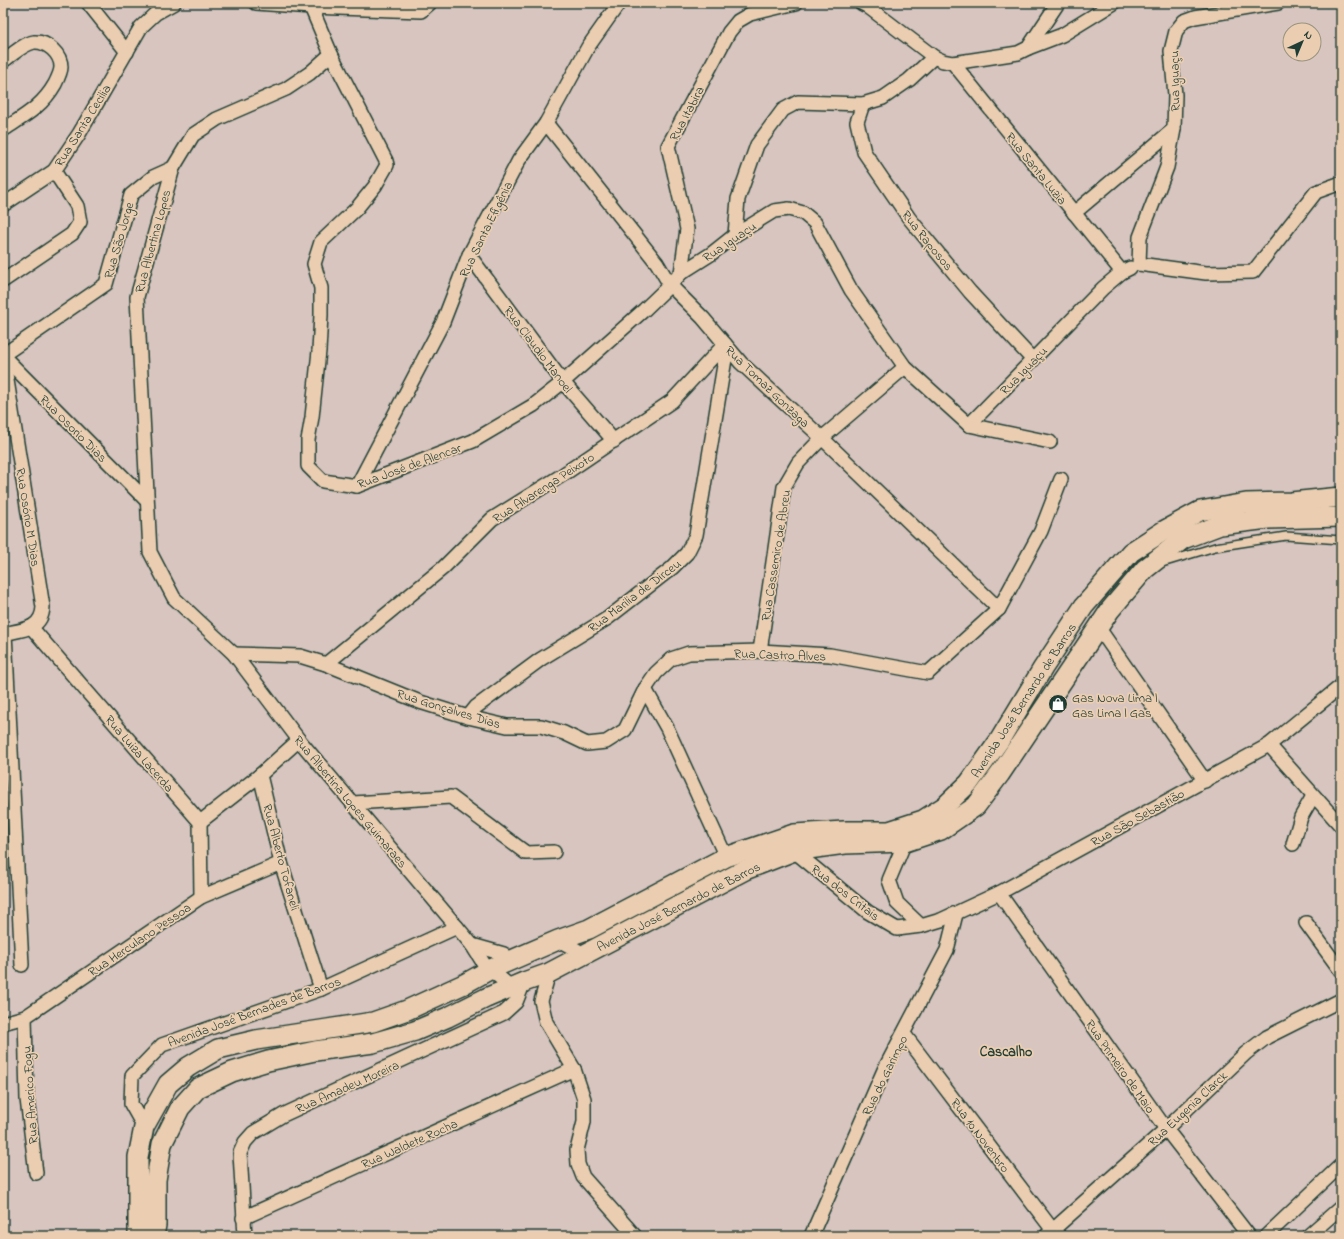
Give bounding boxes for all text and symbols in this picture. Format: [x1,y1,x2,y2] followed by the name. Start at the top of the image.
[1282,22,1322,62] north arrow
[1300,27,1316,44] text: N
[1165,50,1187,112] street label: Rua Iguaçu
[50,81,116,171] street label: Rua Santa Cecilia
[665,83,710,144] street label: Rua Itabira
[1001,129,1071,209] street label: Rua Santa Luzia
[455,178,519,281] street label: Rua Santa Efigênia
[131,187,176,295] street label: Rua Albertina Lopes
[99,200,140,281] street label: Rua São Jorge
[897,207,957,276] street label: Rua Raposos
[699,217,761,268] street label: Rua Iguaçu
[499,303,577,397] street label: Rua Claudio Manoel
[720,342,813,433] street label: Rua Tomaz Gonzaga
[996,342,1053,400] street label: Rua Iguaçu
[35,391,111,467] street label: Rua Osorio Dias
[355,438,465,494] street label: Rua José de Alencar
[489,448,599,529] street label: Rua Alvarenga Peixoto
[10,466,45,568] street label: Rua Osório M Dias
[757,488,796,622] street label: Rua Cassemiro de Abreu
[584,555,685,638] street label: Rua Marilia de Dirceu
[967,619,1082,782] street label: Avenida José Bernardo de Barros
[734,644,827,667] street label: Rua Castro Alves
[394,685,503,734] street label: Rua Gonçalves Dias
[1072,689,1157,723] place label: Gas Nova Lima | Gas Lima | Gas
[1047,693,1069,715] shop icon: Gas Nova Lima | Gas Lima | Gas
[100,711,178,797] street label: Rua Luiza Lacerda
[289,732,411,873] street label: Rua Albertina Lopes Guimaraes
[1087,785,1188,852] street label: Rua São Sebastião
[257,802,304,913] street label: Rua Alberto Tofaneli
[594,858,764,957] street label: Avenida José Bernardo de Barros
[807,860,884,926] street label: Rua dos Critais
[85,899,195,982] street label: Rua Herculano Pessoa
[165,972,344,1053] street label: Avenida José Bernades de Barros
[1080,1016,1159,1118] street label: Rua Primeiro de Maio
[858,1032,913,1119] street label: Rua do Garimpo
[980,1042,1032,1063] district label: Cascalho
[18,1045,44,1145] street label: Rua Americo Fogu
[293,1056,402,1119] street label: Rua Amadeu Moreira
[1144,1067,1233,1152] street label: Rua Eugenia Clarck
[946,1095,1014,1177] street label: Rua 10 Novenbro
[358,1115,461,1174] street label: Rua Waldete Rocha

